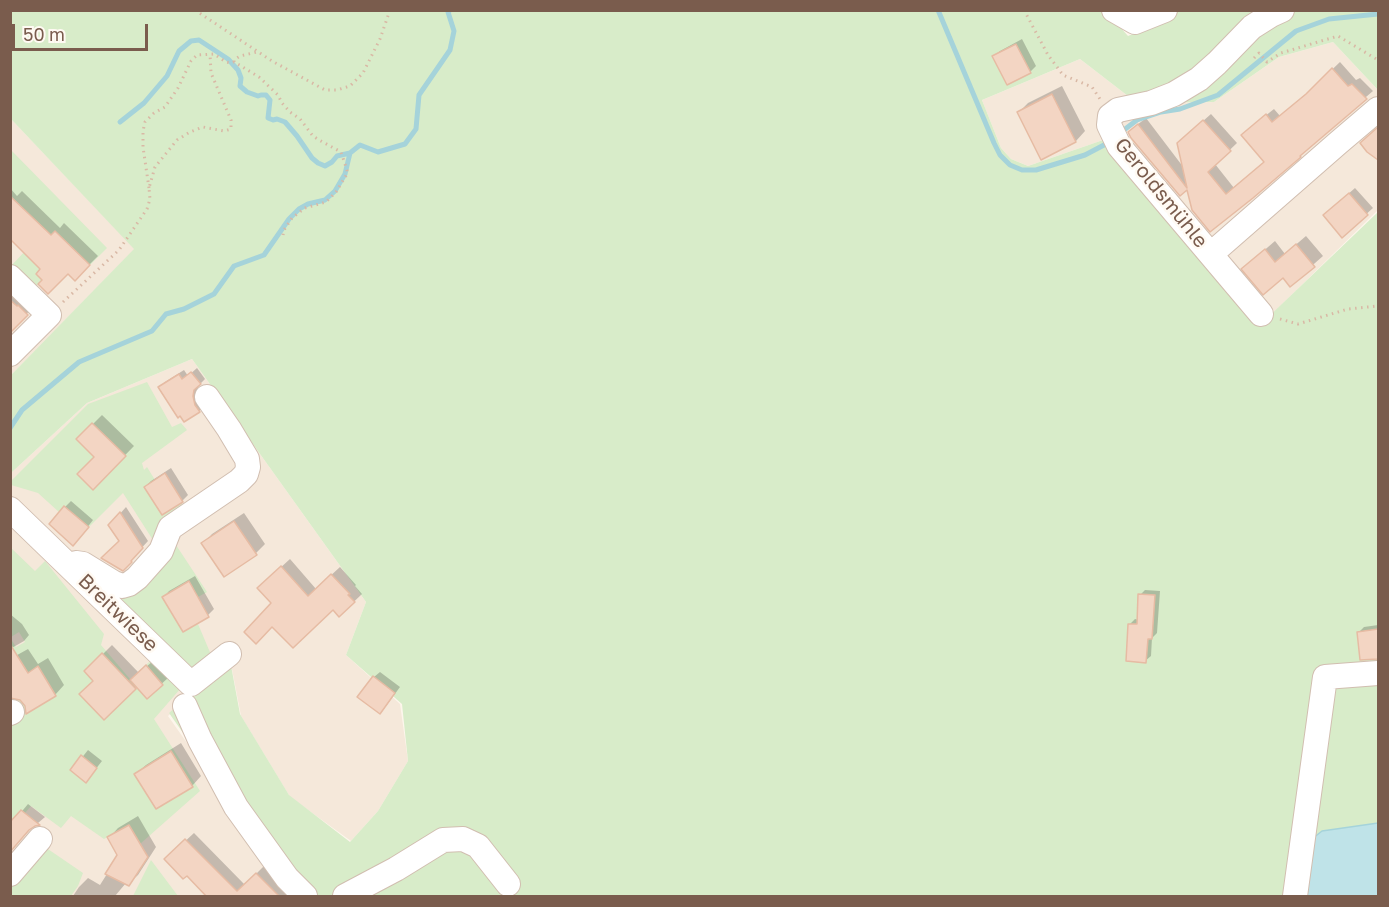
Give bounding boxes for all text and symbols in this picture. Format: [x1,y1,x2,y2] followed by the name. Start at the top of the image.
[15,12,152,50] scale bar
[23,23,65,45] text: 50 m
[1109,133,1213,253] street label: Geroldsmühle
[73,569,163,657] street label: Breitwiese

